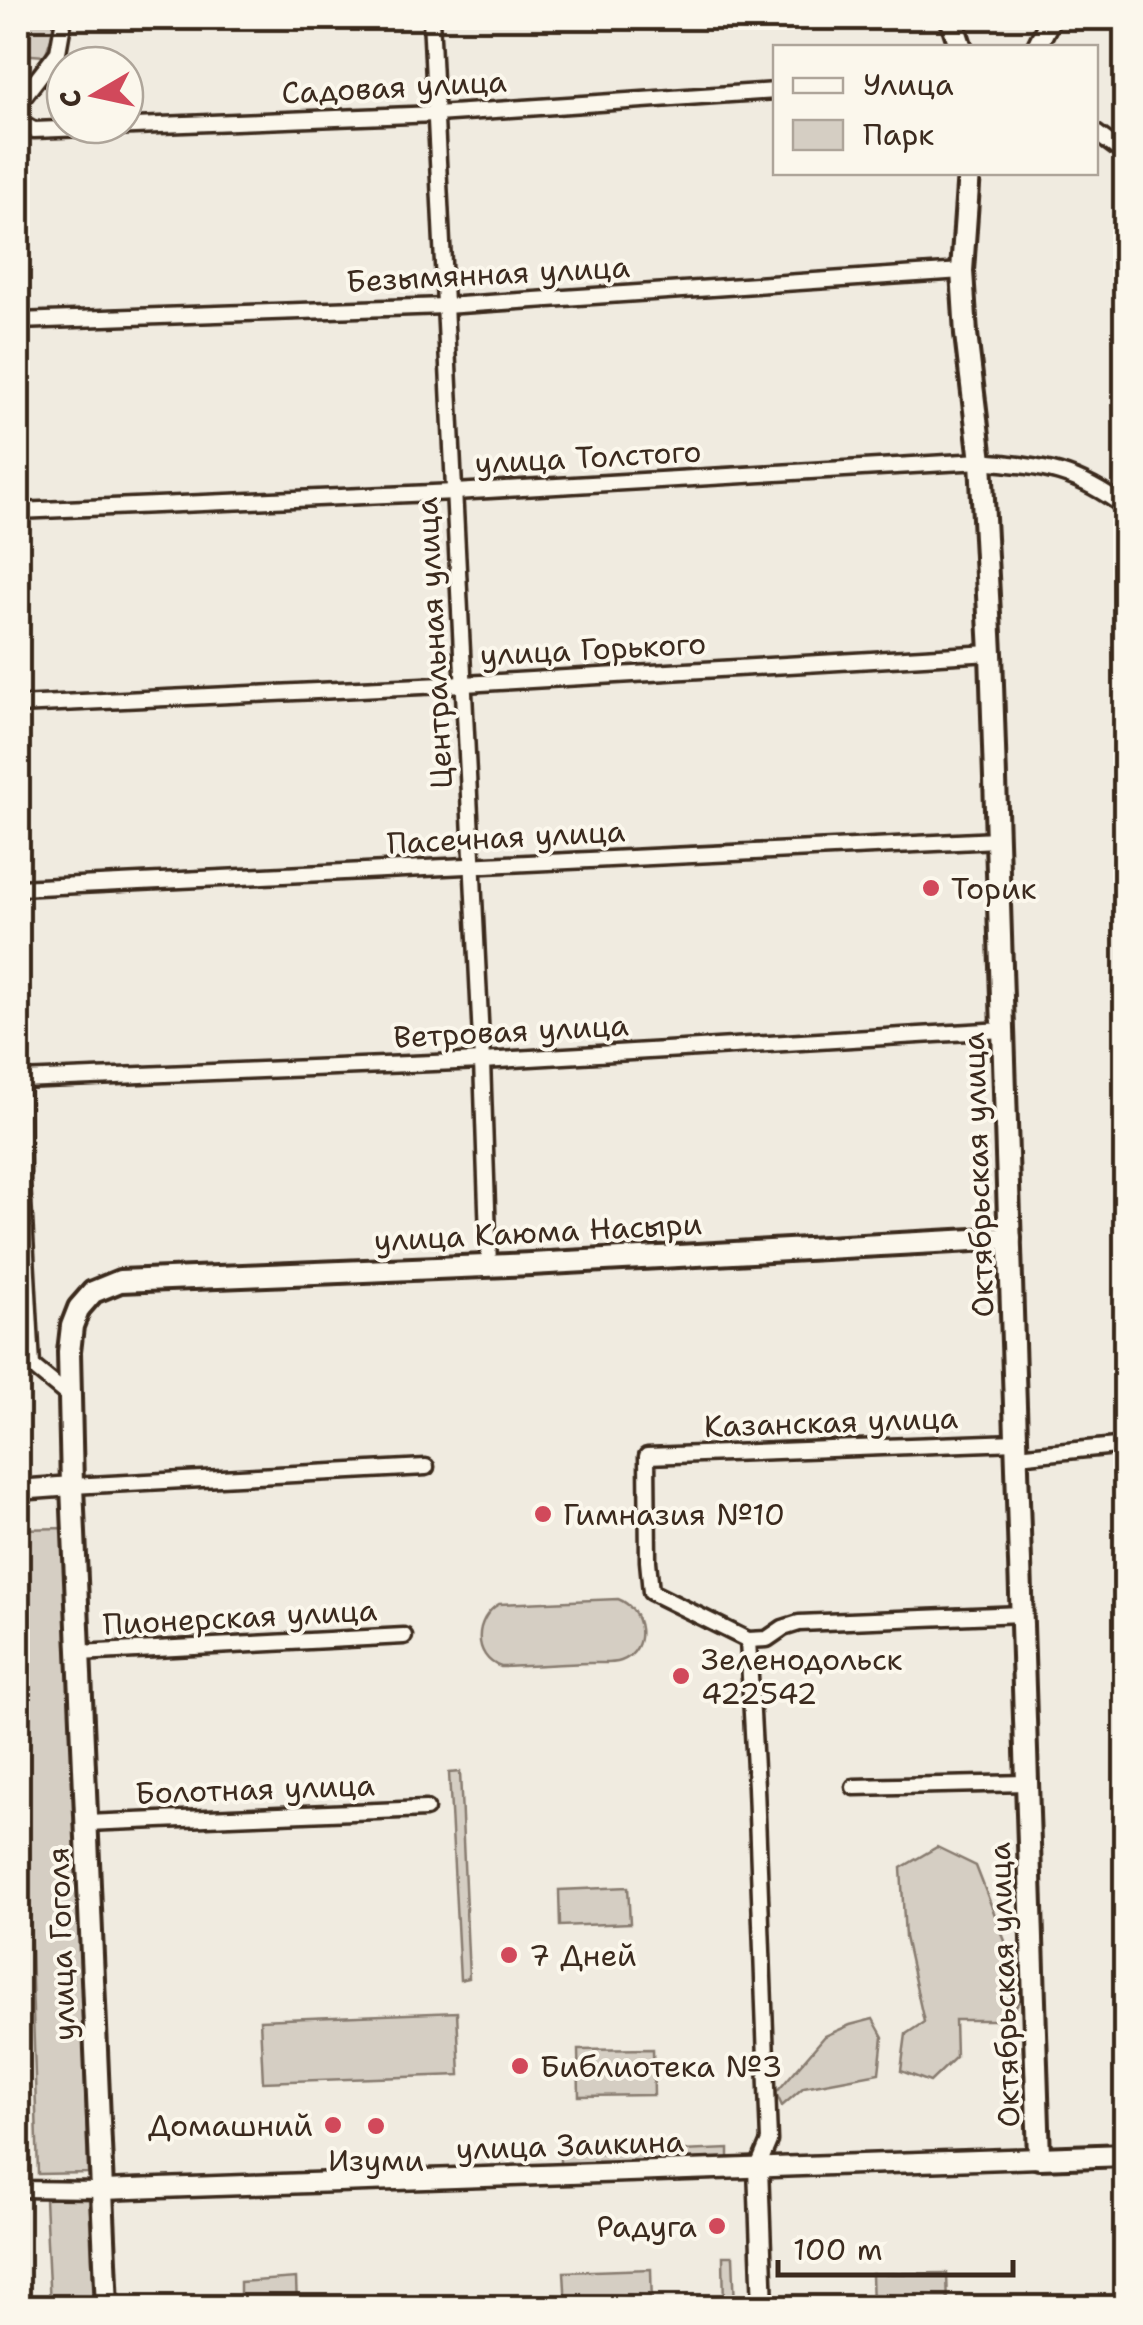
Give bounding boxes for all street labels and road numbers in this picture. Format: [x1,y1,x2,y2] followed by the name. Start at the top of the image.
[280,61,508,113] street label: Садовая улица
[345,246,631,302] street label: Безымянная улица
[474,431,702,483] street label: улица Толстого
[406,496,462,790] street label: Центральная улица
[479,623,707,675] street label: улица Горького
[386,810,627,864] street label: Пасечная улица
[392,1004,630,1058] street label: Ветровая улица
[953,1031,1003,1318] street label: Октябрьская улица
[373,1203,703,1261] street label: улица Каюма Насыри
[703,1397,959,1447] street label: Казанская улица
[102,1589,378,1645] street label: Пионерская улица
[135,1764,376,1814] street label: Болотная улица
[979,1841,1029,2128] street label: Октябрьская улица
[37,1846,85,2042] street label: улица Гоголя
[455,2121,685,2169] street label: улица Заикина

